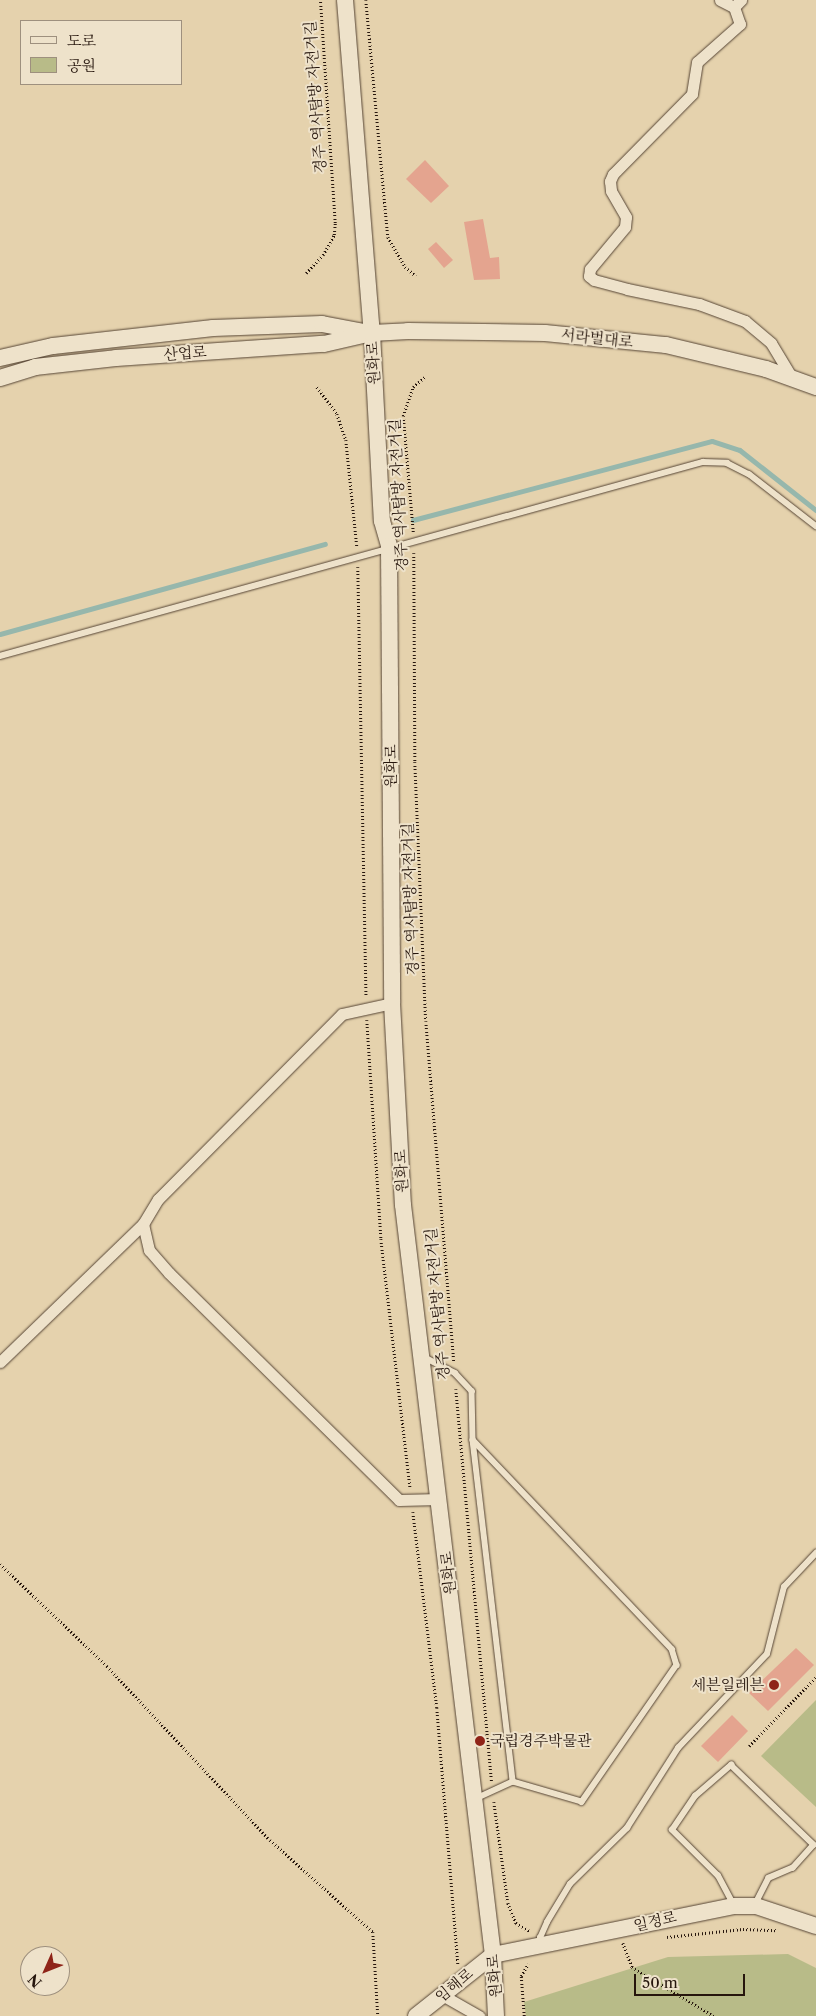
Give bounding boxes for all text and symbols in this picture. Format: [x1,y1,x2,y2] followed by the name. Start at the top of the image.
[20,20,182,85] legend
[301,20,329,174] street label: 경주 역사탐방 자전거길
[67,31,96,50] text: 도로
[67,56,96,75] text: 공원
[560,325,634,351] street label: 서라벌대로
[363,341,383,385] street label: 원화로
[163,343,207,363] street label: 산업로
[385,418,411,572] street label: 경주 역사탐방 자전거길
[382,744,400,788] street label: 원화로
[398,822,422,976] street label: 경주 역사탐방 자전거길
[391,1149,411,1193] street label: 원화로
[421,1227,453,1381] street label: 경주 역사탐방 자전거길
[437,1550,459,1596] street label: 원화로
[692,1676,764,1694] place label: 세븐일레븐
[768,1679,780,1691] marker: 세븐일레븐
[490,1732,591,1750] place label: 국립경주박물관
[474,1735,486,1747] marker: 국립경주박물관
[632,1907,678,1935] street label: 일정로
[20,1946,70,1996] north arrow
[483,1954,505,1998] street label: 원화로
[432,1964,476,2006] street label: 임해로
[636,1964,747,1996] scale bar
[24,1970,46,1991] text: N
[642,1973,678,1992] text: 50 m

